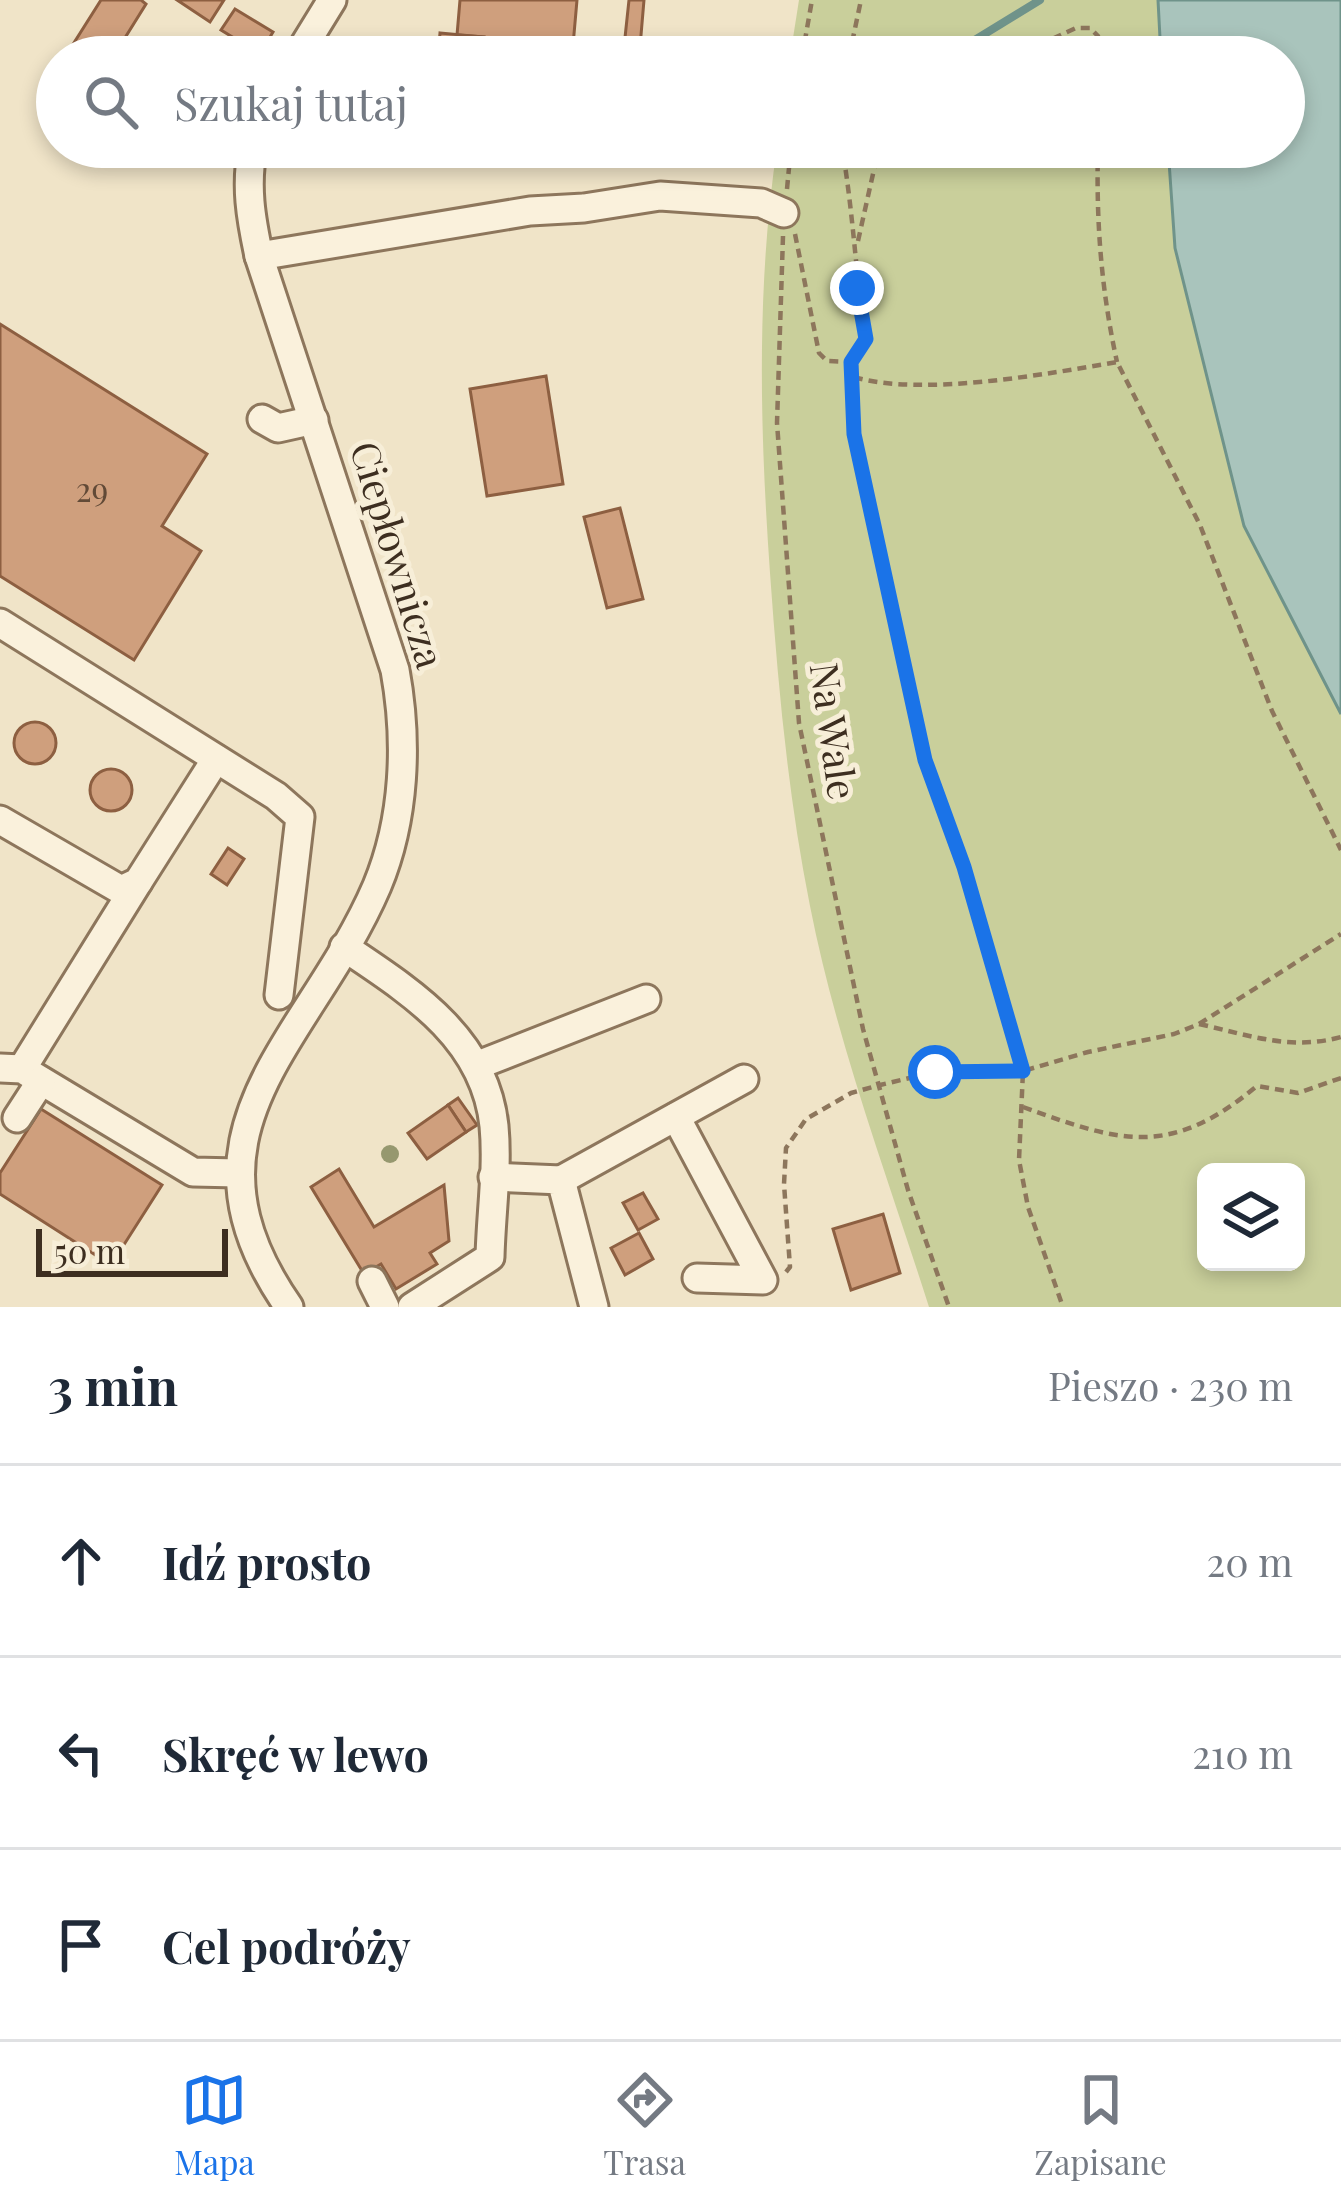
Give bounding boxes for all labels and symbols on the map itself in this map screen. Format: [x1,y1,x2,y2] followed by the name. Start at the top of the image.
[830,261,884,315] route end
[340,435,458,675] street label: Ciepłownicza
[76,466,108,510] house number: 29
[800,659,870,802] street label: Na Wale
[908,1045,962,1099] route start
[36,1223,228,1276] scale bar

